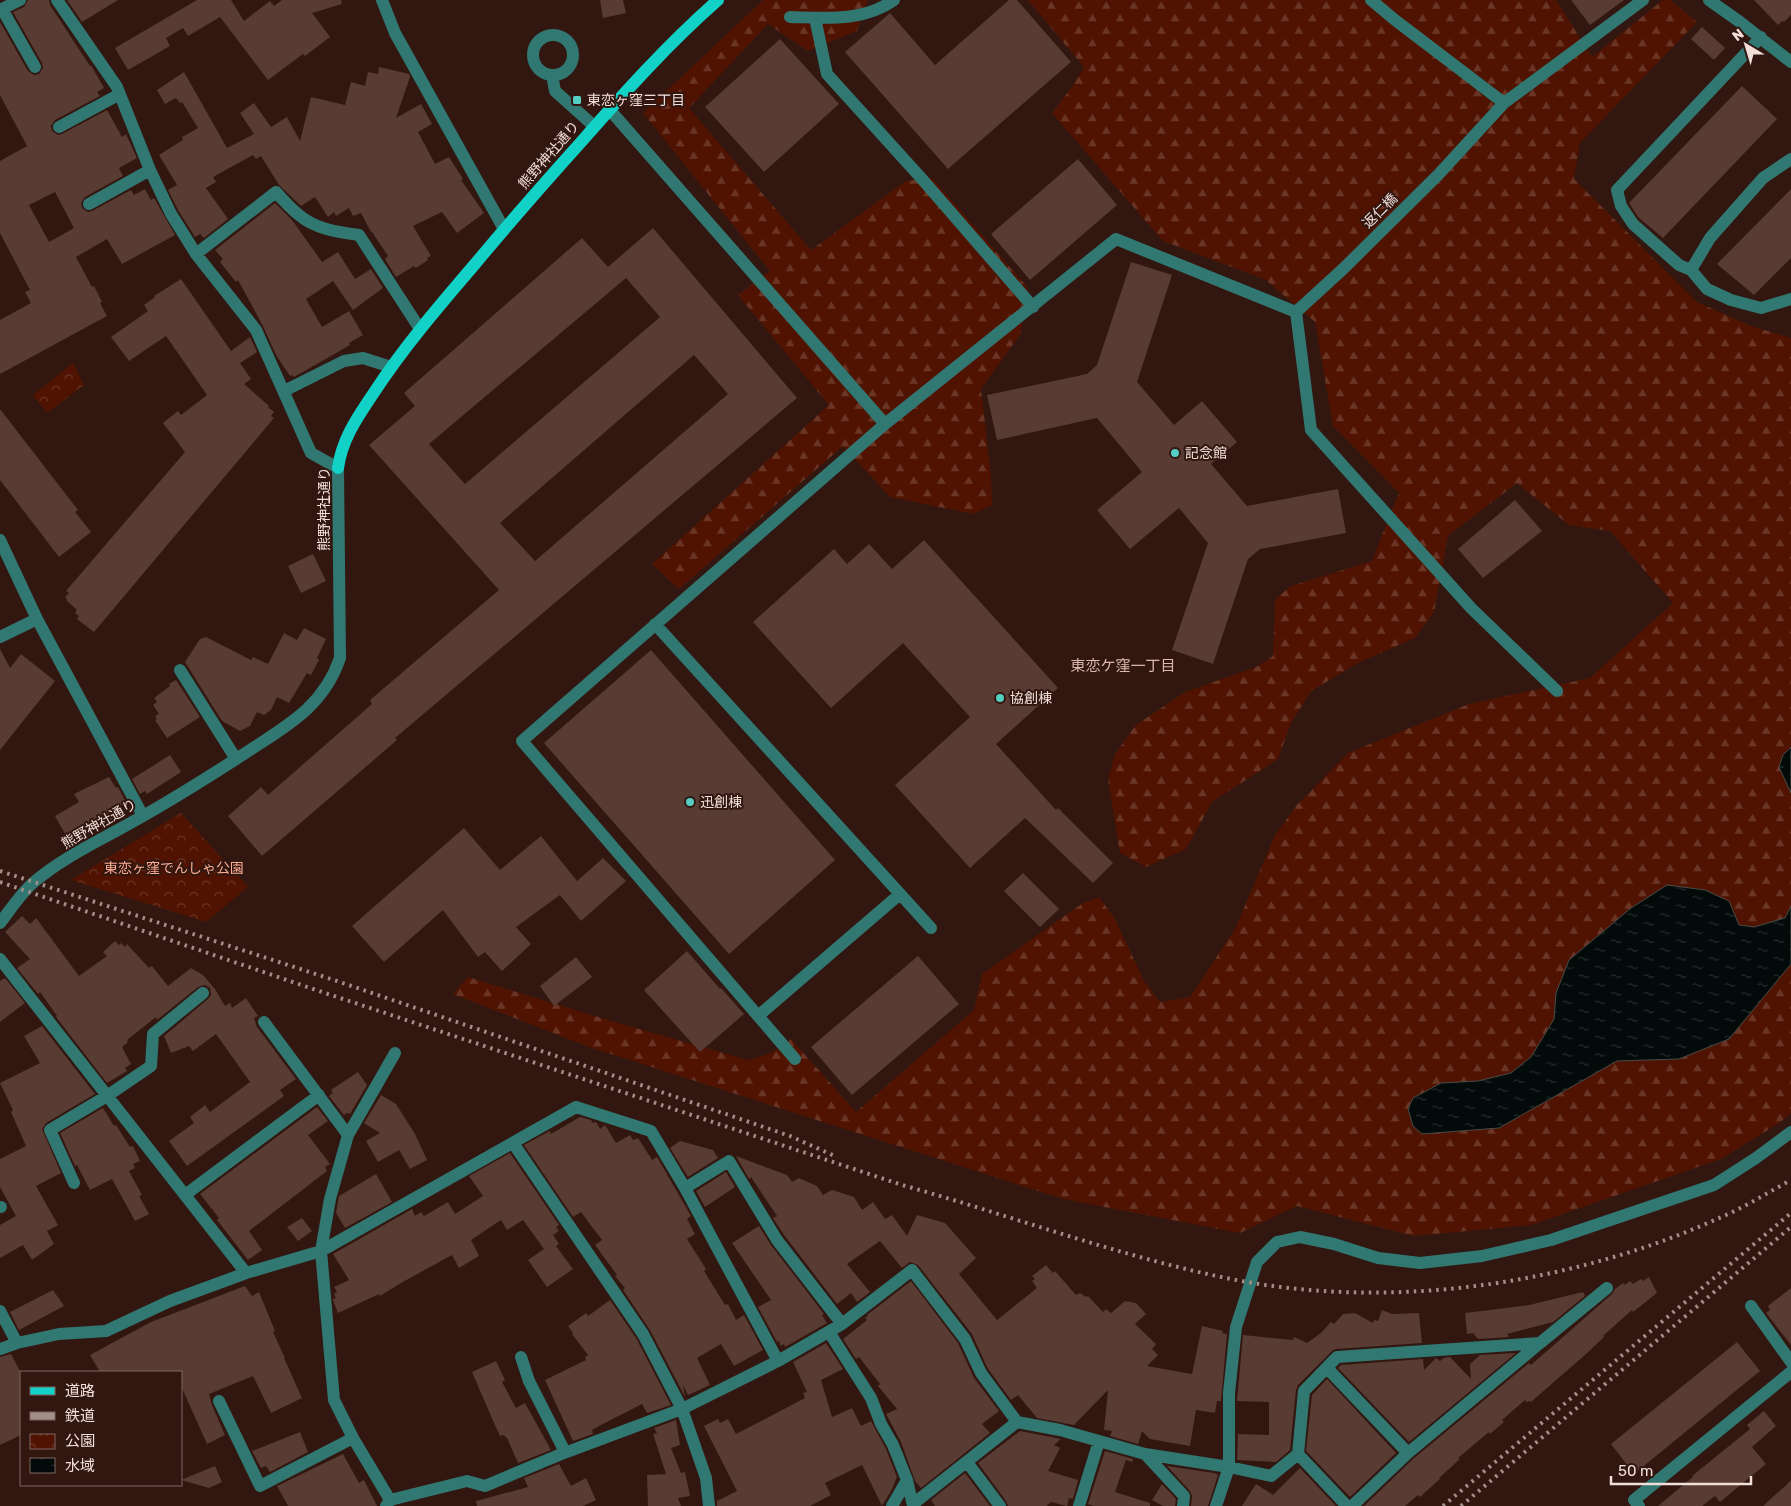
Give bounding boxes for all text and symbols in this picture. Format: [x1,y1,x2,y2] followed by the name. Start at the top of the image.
[1721,20,1771,70] north arrow
[1729,25,1748,45] text: N
[587,92,685,109] place label: 東恋ヶ窪三丁目
[571,94,583,106] marker: 東恋ヶ窪三丁目
[515,118,583,192] street label: 熊野神社通り
[1359,190,1401,232] street label: 返仁橋
[1185,445,1227,462] place label: 記念館
[1169,447,1181,459] marker: 記念館
[316,467,333,551] street label: 熊野神社通り
[1070,657,1176,675] district label: 東恋ケ窪一丁目
[1010,690,1052,707] place label: 協創棟
[994,692,1006,704] marker: 協創棟
[700,794,742,811] place label: 迅創棟
[58,796,140,852] street label: 熊野神社通り
[684,796,696,808] marker: 迅創棟
[104,860,244,877] park label: 東恋ヶ窪でんしゃ公園
[20,1371,182,1486] legend
[65,1382,95,1400] text: 道路
[65,1407,95,1425] text: 鉄道
[65,1432,95,1450] text: 公園
[1611,1454,1751,1486] scale bar
[65,1457,95,1475] text: 水域
[1618,1462,1653,1480] text: 50 m

